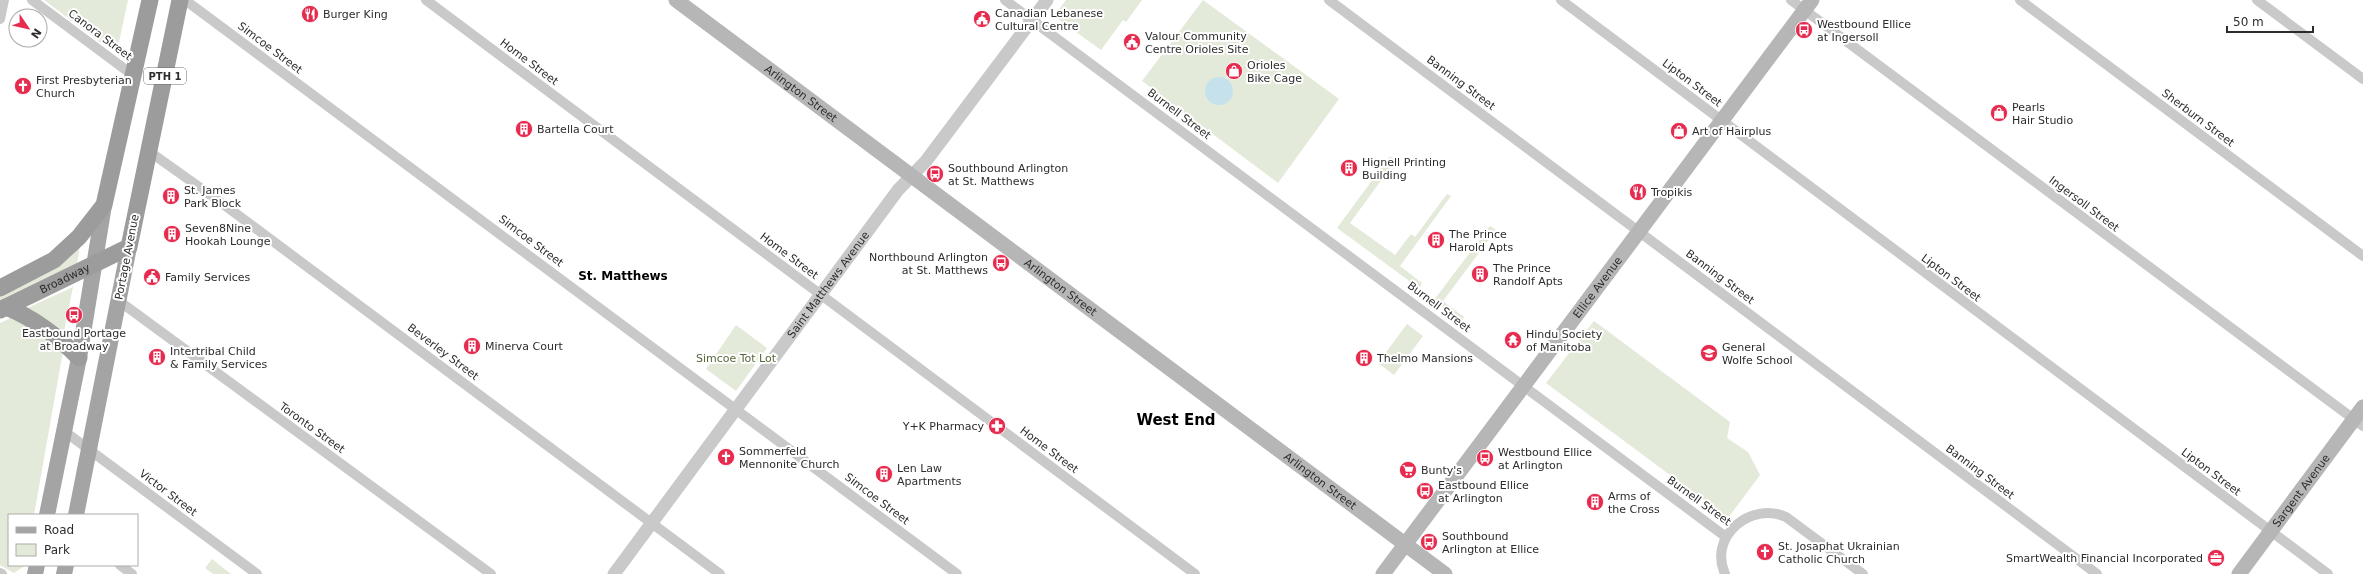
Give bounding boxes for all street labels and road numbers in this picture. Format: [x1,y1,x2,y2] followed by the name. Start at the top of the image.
[66,7,135,64] street label: Canora Street
[235,20,305,77] street label: Simcoe Street
[497,36,561,88] street label: Home Street
[1424,53,1498,113] street label: Banning Street
[1660,56,1725,110] street label: Lipton Street
[762,62,840,125] street label: Arlington Street
[144,68,186,84] road number: PTH 1
[1145,86,1214,142] street label: Burnell Street
[2159,87,2237,150] street label: Sherburn Street
[2047,174,2122,235] street label: Ingersoll Street
[112,213,142,301] street label: Portage Avenue
[496,213,566,270] street label: Simcoe Street
[784,228,872,340] street label: Saint Matthews Avenue
[757,230,821,282] street label: Home Street
[1683,247,1757,307] street label: Banning Street
[1919,251,1984,305] street label: Lipton Street
[1570,254,1625,321] street label: Ellice Avenue
[1022,256,1100,319] street label: Arlington Street
[37,260,92,296] street label: Broadway
[1405,279,1474,335] street label: Burnell Street
[405,321,482,383] street label: Beverley Street
[276,399,348,456] street label: Toronto Street
[1017,424,1081,476] street label: Home Street
[1943,442,2017,502] street label: Banning Street
[2179,445,2244,499] street label: Lipton Street
[1281,450,1360,513] street label: Arlington Street
[2270,451,2332,530] street label: Sargent Avenue
[137,467,200,519] street label: Victor Street
[842,471,912,528] street label: Simcoe Street
[1665,474,1734,529] street label: Burnell Street

